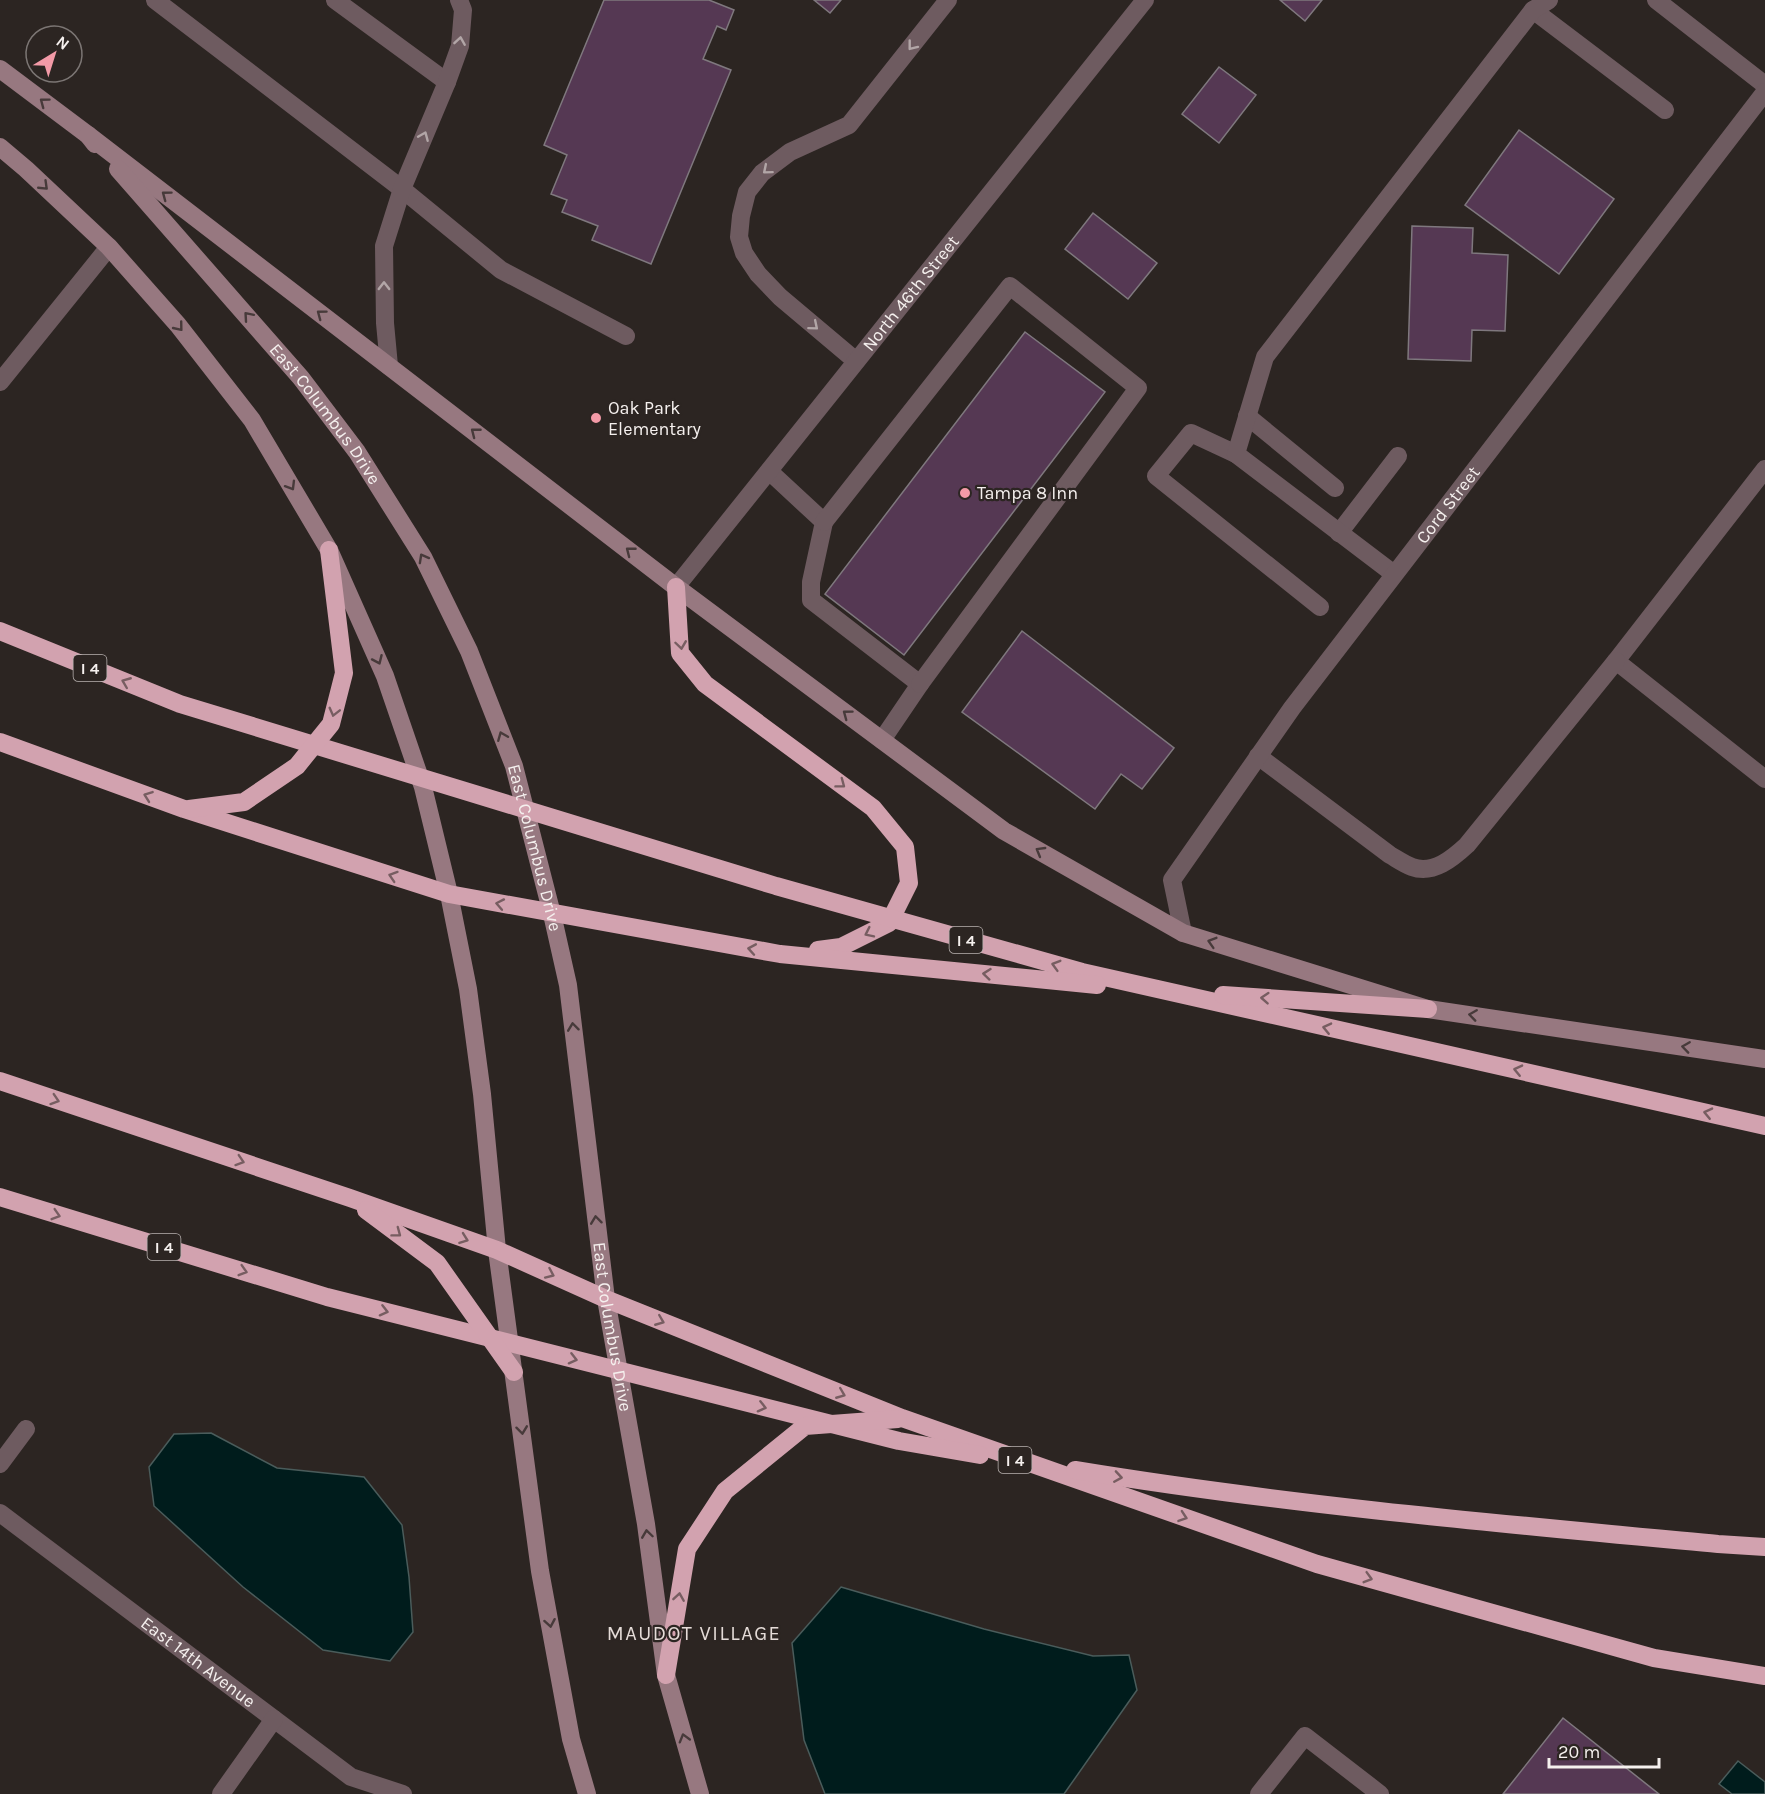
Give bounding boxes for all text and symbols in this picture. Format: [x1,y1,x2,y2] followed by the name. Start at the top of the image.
[24,24,84,84] north arrow
[53,32,73,54] text: N
[453,37,465,46] one-way arrow
[908,39,919,50] one-way arrow
[39,99,50,110] one-way arrow
[417,131,429,142] one-way arrow
[763,163,774,174] one-way arrow
[37,178,48,189] one-way arrow
[162,191,173,202] one-way arrow
[858,231,964,356] street label: North 46th Street
[378,282,390,291] one-way arrow
[316,310,327,321] one-way arrow
[244,312,255,323] one-way arrow
[807,319,818,330] one-way arrow
[171,320,182,331] one-way arrow
[265,339,386,489] street label: East Columbus Drive
[608,397,702,440] place label: Oak Park Elementary
[589,411,603,425] marker: Oak Park Elementary
[471,429,482,440] one-way arrow
[1411,462,1485,548] street label: Cord Street
[283,480,295,490] one-way arrow
[977,482,1078,504] place label: Tampa 8 Inn
[958,486,972,500] marker: Tampa 8 Inn
[626,547,637,558] one-way arrow
[419,554,430,565] one-way arrow
[674,640,686,650] one-way arrow
[371,653,383,664] one-way arrow
[74,655,106,681] road number: I 4
[122,677,133,689] one-way arrow
[329,707,342,717] one-way arrow
[843,710,854,721] one-way arrow
[497,732,509,743] one-way arrow
[503,762,567,933] street label: East Columbus Drive
[834,777,845,788] one-way arrow
[143,791,154,804] one-way arrow
[1036,847,1046,859] one-way arrow
[388,871,399,883] one-way arrow
[496,898,506,911] one-way arrow
[864,926,875,938] one-way arrow
[950,927,982,953] road number: I 4
[1207,937,1218,949] one-way arrow
[747,943,757,956] one-way arrow
[1051,959,1061,972] one-way arrow
[983,968,992,981] one-way arrow
[1261,992,1270,1005] one-way arrow
[1468,1010,1477,1022] one-way arrow
[567,1022,580,1031] one-way arrow
[1323,1022,1333,1035] one-way arrow
[1682,1041,1691,1053] one-way arrow
[1513,1065,1523,1078] one-way arrow
[50,1092,60,1105] one-way arrow
[1703,1107,1713,1120] one-way arrow
[235,1154,245,1167] one-way arrow
[50,1207,61,1220] one-way arrow
[591,1216,603,1225] one-way arrow
[390,1226,401,1237] one-way arrow
[459,1231,469,1244] one-way arrow
[148,1234,180,1260] road number: I 4
[588,1241,637,1413] street label: East Columbus Drive
[237,1264,247,1276] one-way arrow
[544,1267,555,1279] one-way arrow
[379,1304,389,1317] one-way arrow
[654,1314,665,1326] one-way arrow
[568,1352,578,1365] one-way arrow
[835,1387,846,1399] one-way arrow
[757,1399,767,1412] one-way arrow
[515,1426,528,1435] one-way arrow
[998,1447,1032,1473] road number: I 4
[1112,1470,1122,1483] one-way arrow
[1177,1509,1187,1522] one-way arrow
[642,1529,654,1539] one-way arrow
[1362,1571,1372,1583] one-way arrow
[672,1592,685,1602] one-way arrow
[137,1612,260,1712] street label: East 14th Avenue
[543,1618,556,1628] one-way arrow
[607,1622,781,1645] district label: MAUDOT VILLAGE
[1549,1731,1658,1769] scale bar
[679,1733,691,1744] one-way arrow
[1558,1741,1600,1763] text: 20 m

